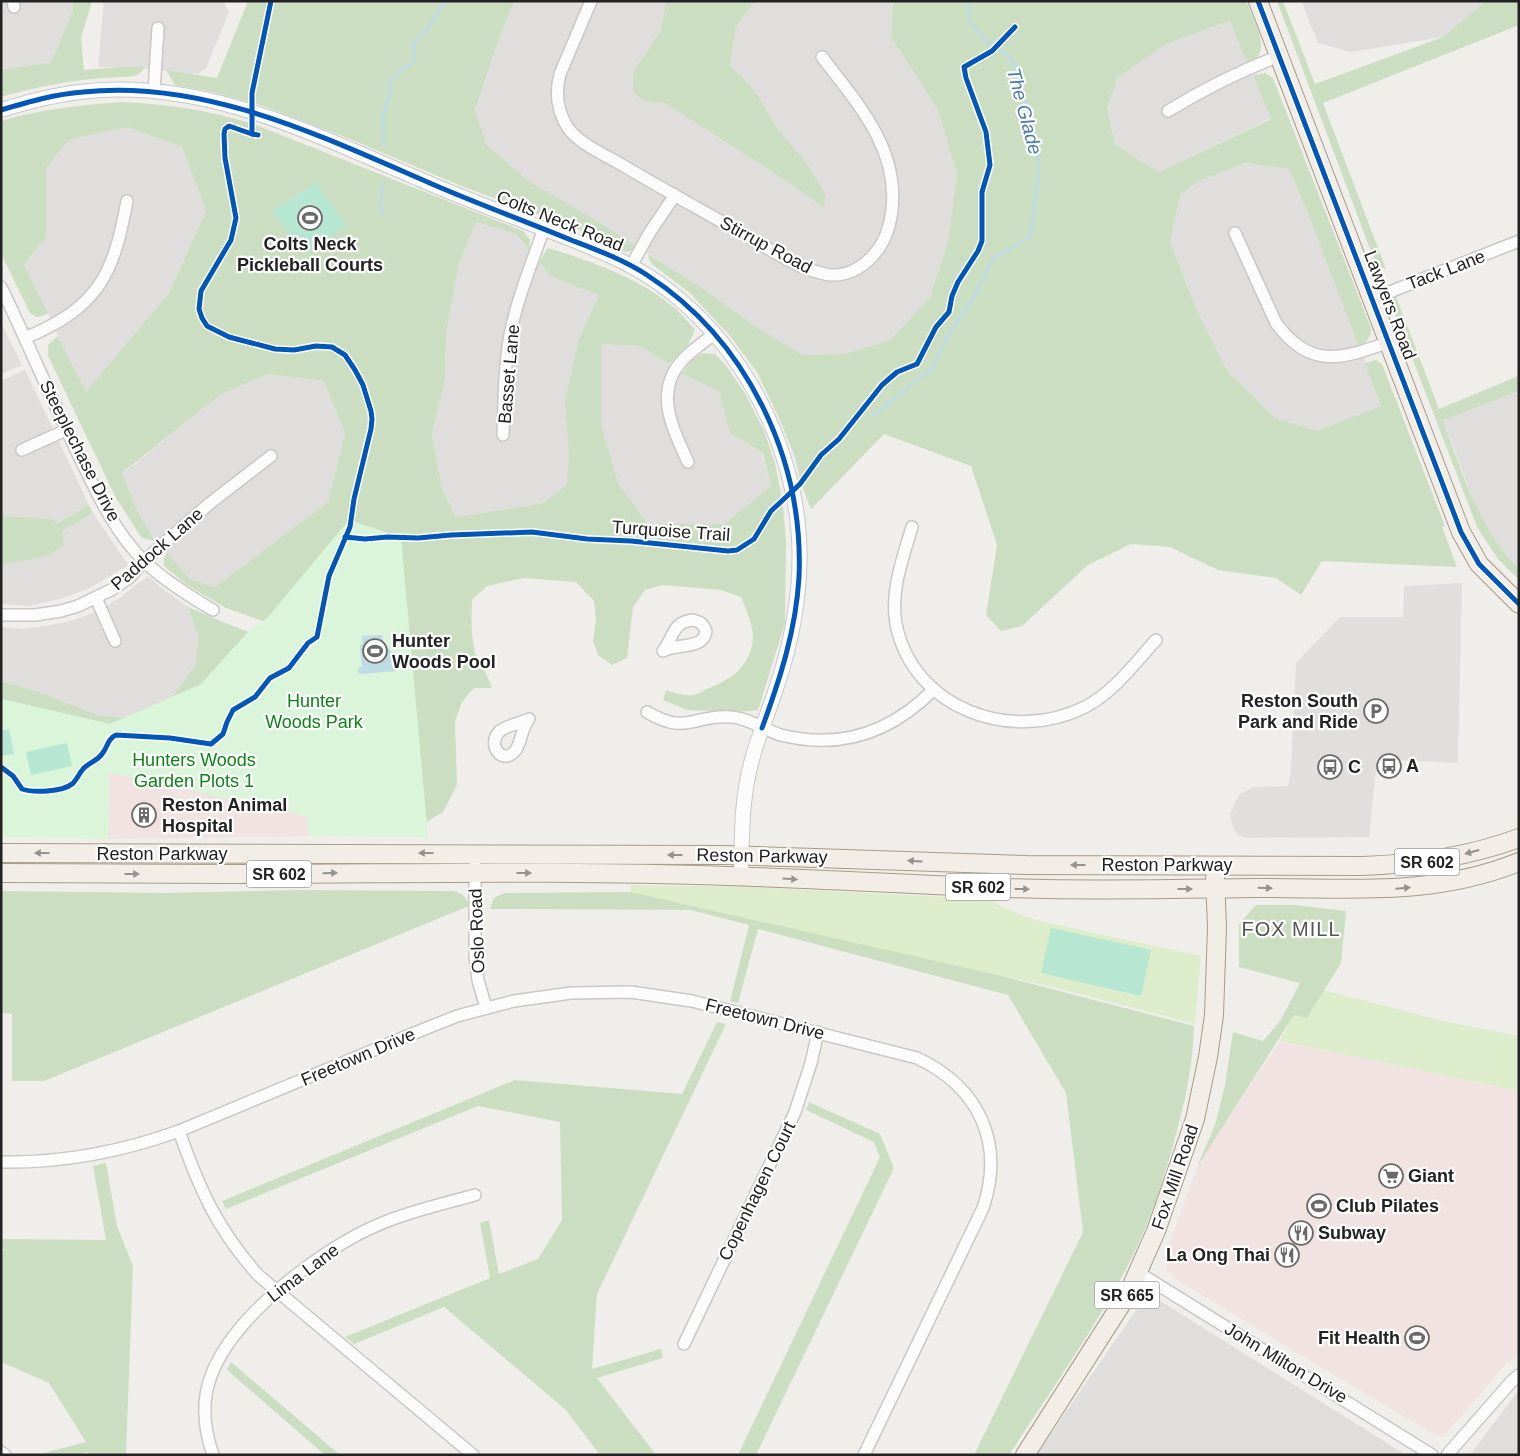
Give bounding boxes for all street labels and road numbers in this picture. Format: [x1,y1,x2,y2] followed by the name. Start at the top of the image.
[494,186,626,256] street label: Colts Neck Road
[717,212,815,278] street label: Stirrup Road
[1404,246,1488,294] street label: Tack Lane
[1360,248,1420,362] street label: Lawyers Road
[495,323,523,425] street label: Basset Lane
[36,377,124,525] street label: Steeplechase Drive
[107,504,207,594] street label: Paddock Lane
[611,517,731,545] street label: Turquoise Trail
[96,844,228,864] street label: Reston Parkway
[696,845,828,867] street label: Reston Parkway
[1394,849,1460,876] road number: SR 602
[1101,855,1233,875] street label: Reston Parkway
[246,861,312,888] road number: SR 602
[946,874,1010,900] road number: SR 602
[466,888,488,974] street label: Oslo Road
[703,995,827,1043] street label: Freetown Drive
[298,1024,418,1090] street label: Freetown Drive
[715,1118,799,1264] street label: Copenhagen Court
[1148,1122,1202,1232] street label: Fox Mill Road
[263,1240,343,1306] street label: Lima Lane
[1094,1282,1160,1308] road number: SR 665
[1221,1319,1351,1407] street label: John Milton Drive

